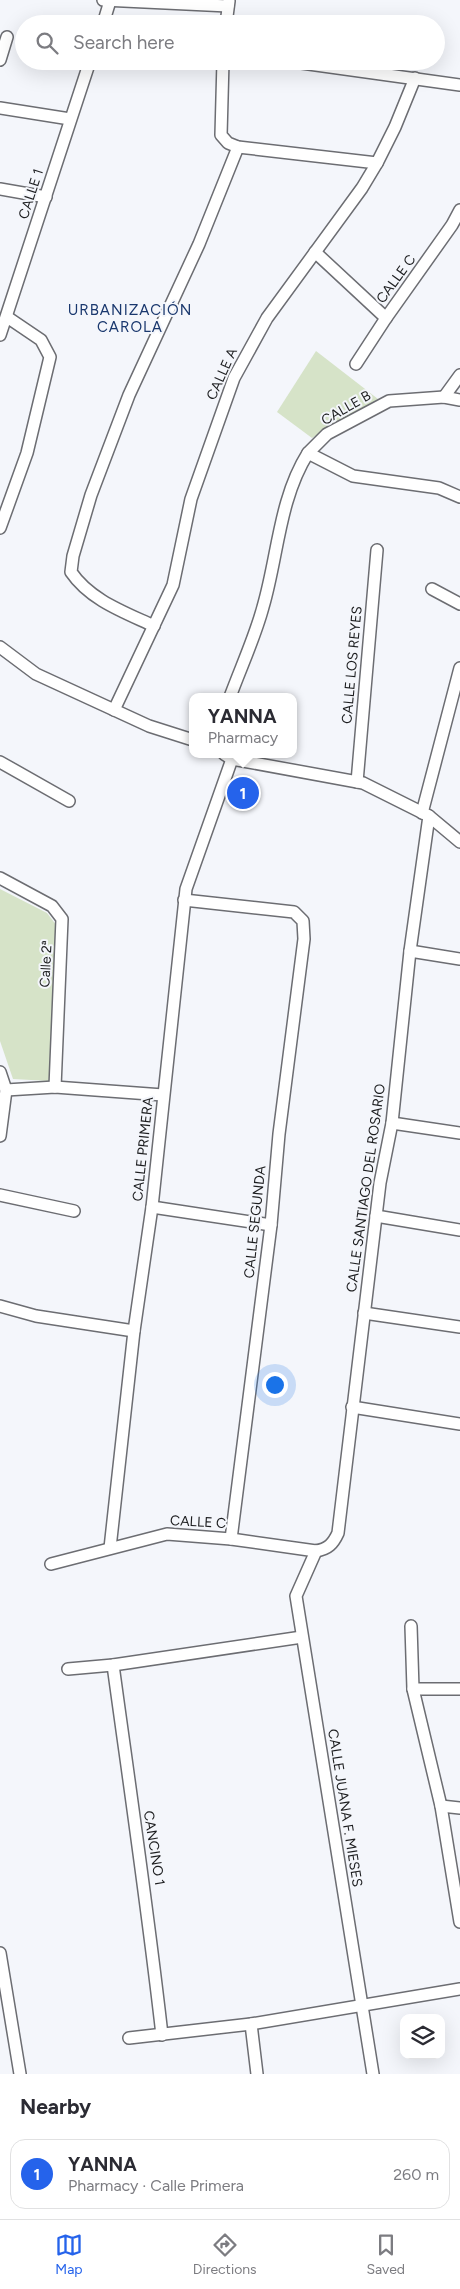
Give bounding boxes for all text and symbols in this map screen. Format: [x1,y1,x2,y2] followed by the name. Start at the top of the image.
[15,15,445,70] search box
[33,29,61,57] icon: search
[73,31,175,54] text: Search here
[15,167,47,221] street label: CALLE 1
[373,251,419,307] street label: CALLE C
[68,301,192,336] district label: URBANIZACIÓN CAROLA
[203,345,241,403] street label: CALLE A
[318,387,374,429] street label: CALLE B
[338,605,366,725] street label: CALLE LOS REYES
[189,693,297,758] popup
[208,705,277,728] text: YANNA
[208,728,278,747] text: Pharmacy
[227,774,259,812] pin: 1
[36,940,56,988] street label: Calle 2ª
[343,1083,389,1293] street label: CALLE SANTIAGO DEL ROSARIO
[129,1095,157,1202] street label: CALLE PRIMERA
[241,1164,269,1279] street label: CALLE SEGUNDA
[262,1372,288,1398] your location
[170,1512,226,1532] street label: CALLE C
[324,1728,366,1888] street label: CALLE JUANA F. MIESES
[140,1810,168,1886] street label: CANCINO 1
[400,2014,445,2059] map controls
[400,2014,445,2059] button: layers
[20,2094,91,2119] text: Nearby
[68,2153,137,2176] text: YANNA
[34,2165,40,2184] text: 1
[393,2165,439,2184] text: 260 m
[68,2176,244,2195] text: Pharmacy · Calle Primera
[55,2231,83,2278] tab: Map
[193,2231,257,2278] tab: Directions
[366,2231,405,2278] tab: Saved

